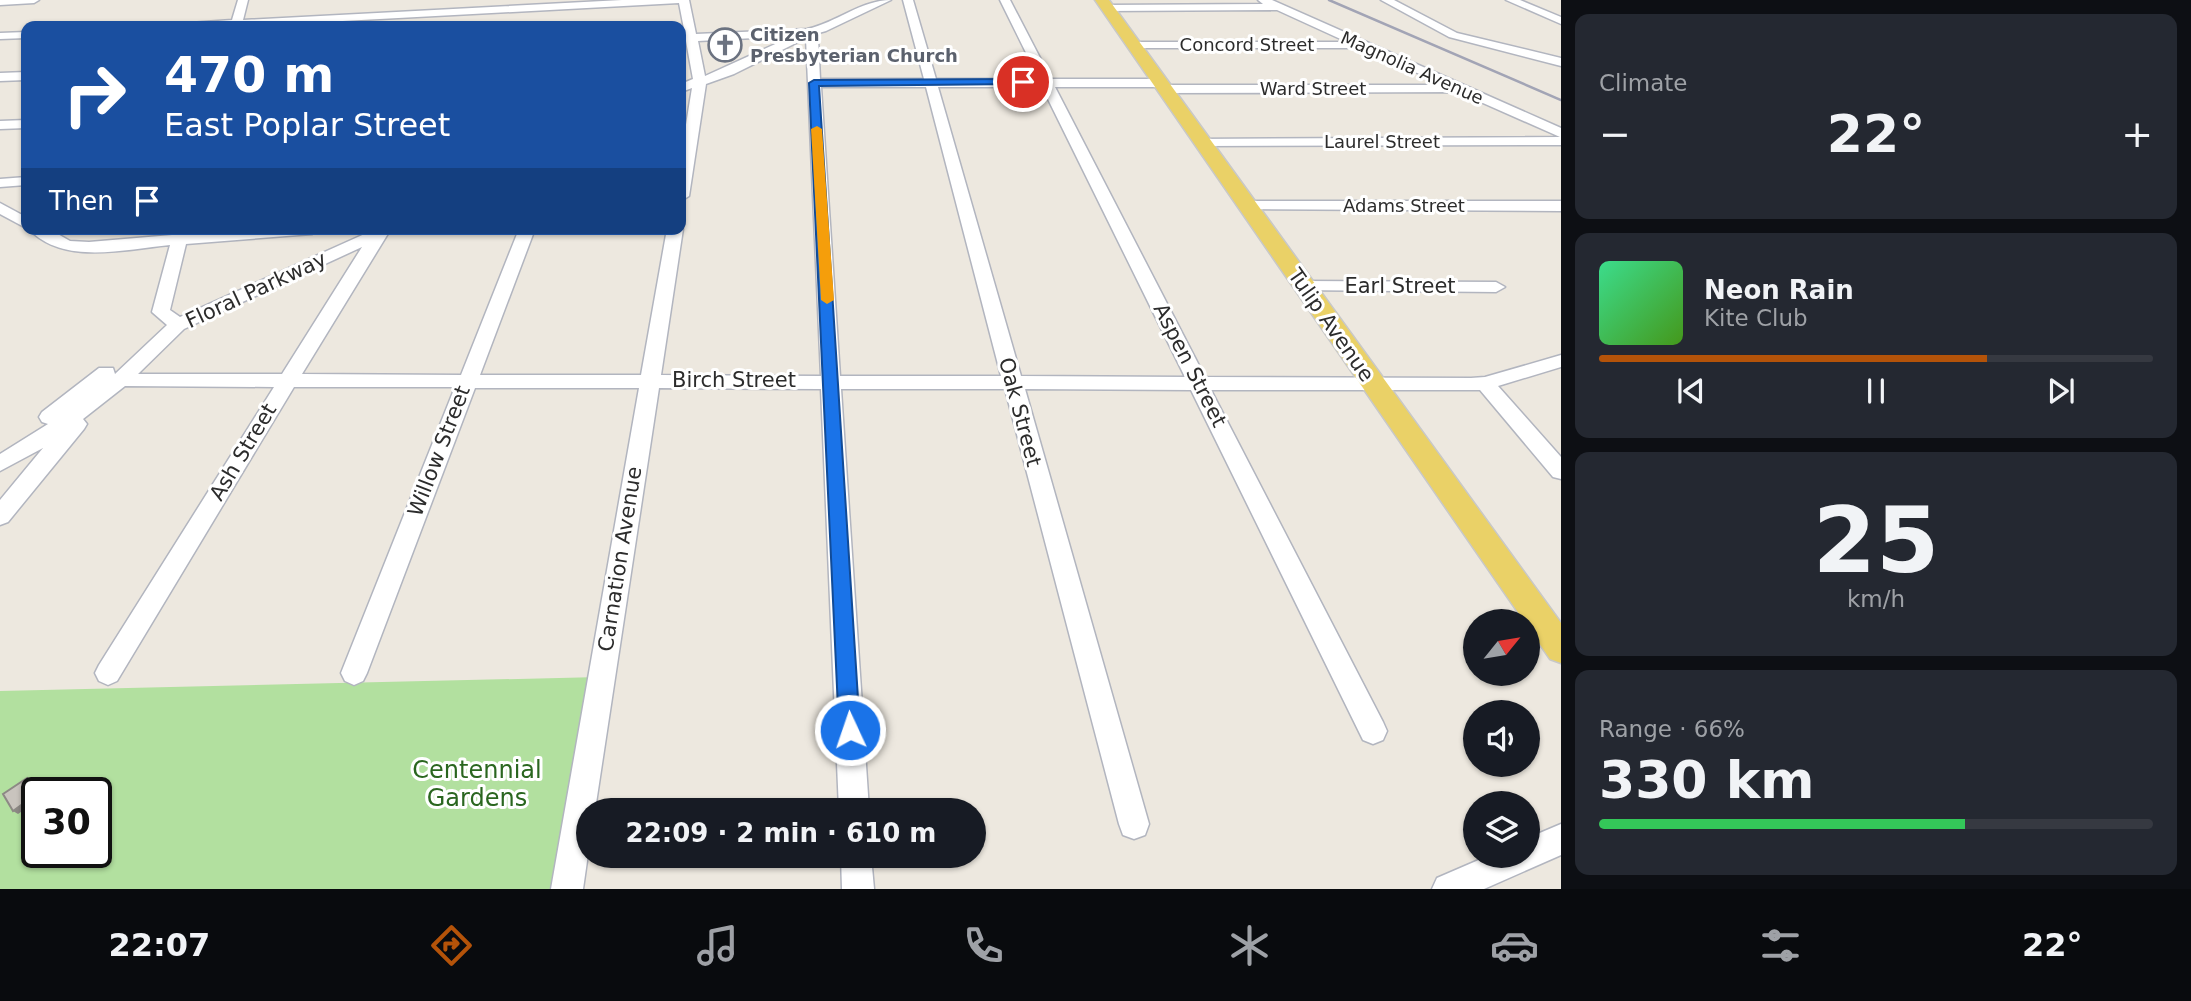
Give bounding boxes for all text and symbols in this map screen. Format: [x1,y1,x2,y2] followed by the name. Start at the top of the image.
[750,24,958,66] place label: Citizen Presbyterian Church
[706,26,744,64] church icon: Citizen Presbyterian Church
[1338,27,1487,108] street label: Magnolia Avenue
[1180,34,1314,55] street label: Concord Street
[164,47,334,104] text: 470 m
[49,49,140,140] icon: right
[993,52,1053,112] pin
[1004,63,1042,101] icon: arrive
[1599,70,1688,96] text: Climate
[1260,78,1366,99] street label: Ward Street
[1827,104,1925,164] text: 22°
[164,106,450,144] text: East Poplar Street
[1599,112,1631,156] text: −
[2121,112,2153,156] text: +
[1324,131,1440,152] street label: Laurel Street
[128,182,166,220] icon: arrive
[49,186,114,216] text: Then
[1343,195,1465,216] street label: Adams Street
[182,247,330,333] street label: Floral Parkway
[1283,263,1379,386] street label: Tulip Avenue
[1344,274,1456,298] street label: Earl Street
[1704,275,1854,305] text: Neon Rain
[1149,299,1231,431] street label: Aspen Street
[1704,305,1808,331] text: Kite Club
[994,355,1046,469] street label: Oak Street
[672,368,796,392] street label: Birch Street
[1672,372,1710,410] icon: previous
[1857,372,1895,410] icon: pause
[2042,372,2080,410] icon: next
[403,382,475,520] street label: Willow Street
[205,399,281,505] street label: Ash Street
[594,465,646,653] street label: Carnation Avenue
[1813,488,1939,593] text: 25
[1847,586,1905,612] text: km/h
[1463,609,1540,686] north arrow
[1463,609,1540,868] map controls
[813,693,887,767] position arrow
[1463,700,1540,777] button: sound
[1599,716,1745,742] text: Range · 66%
[1599,750,1814,810] text: 330 km
[412,756,542,812] park label: Centennial Gardens
[21,777,112,868] speed limit sign: 30
[1463,791,1540,868] button: layers
[626,818,936,848] text: 22:09 · 2 min · 610 m
[427,921,476,970] icon: directions
[693,921,742,970] icon: music
[959,921,1008,970] icon: phone
[1225,921,1274,970] icon: climate
[1490,921,1539,970] icon: car
[1756,921,1805,970] icon: filters
[108,926,210,964] text: 22:07
[2022,926,2082,964] text: 22°

